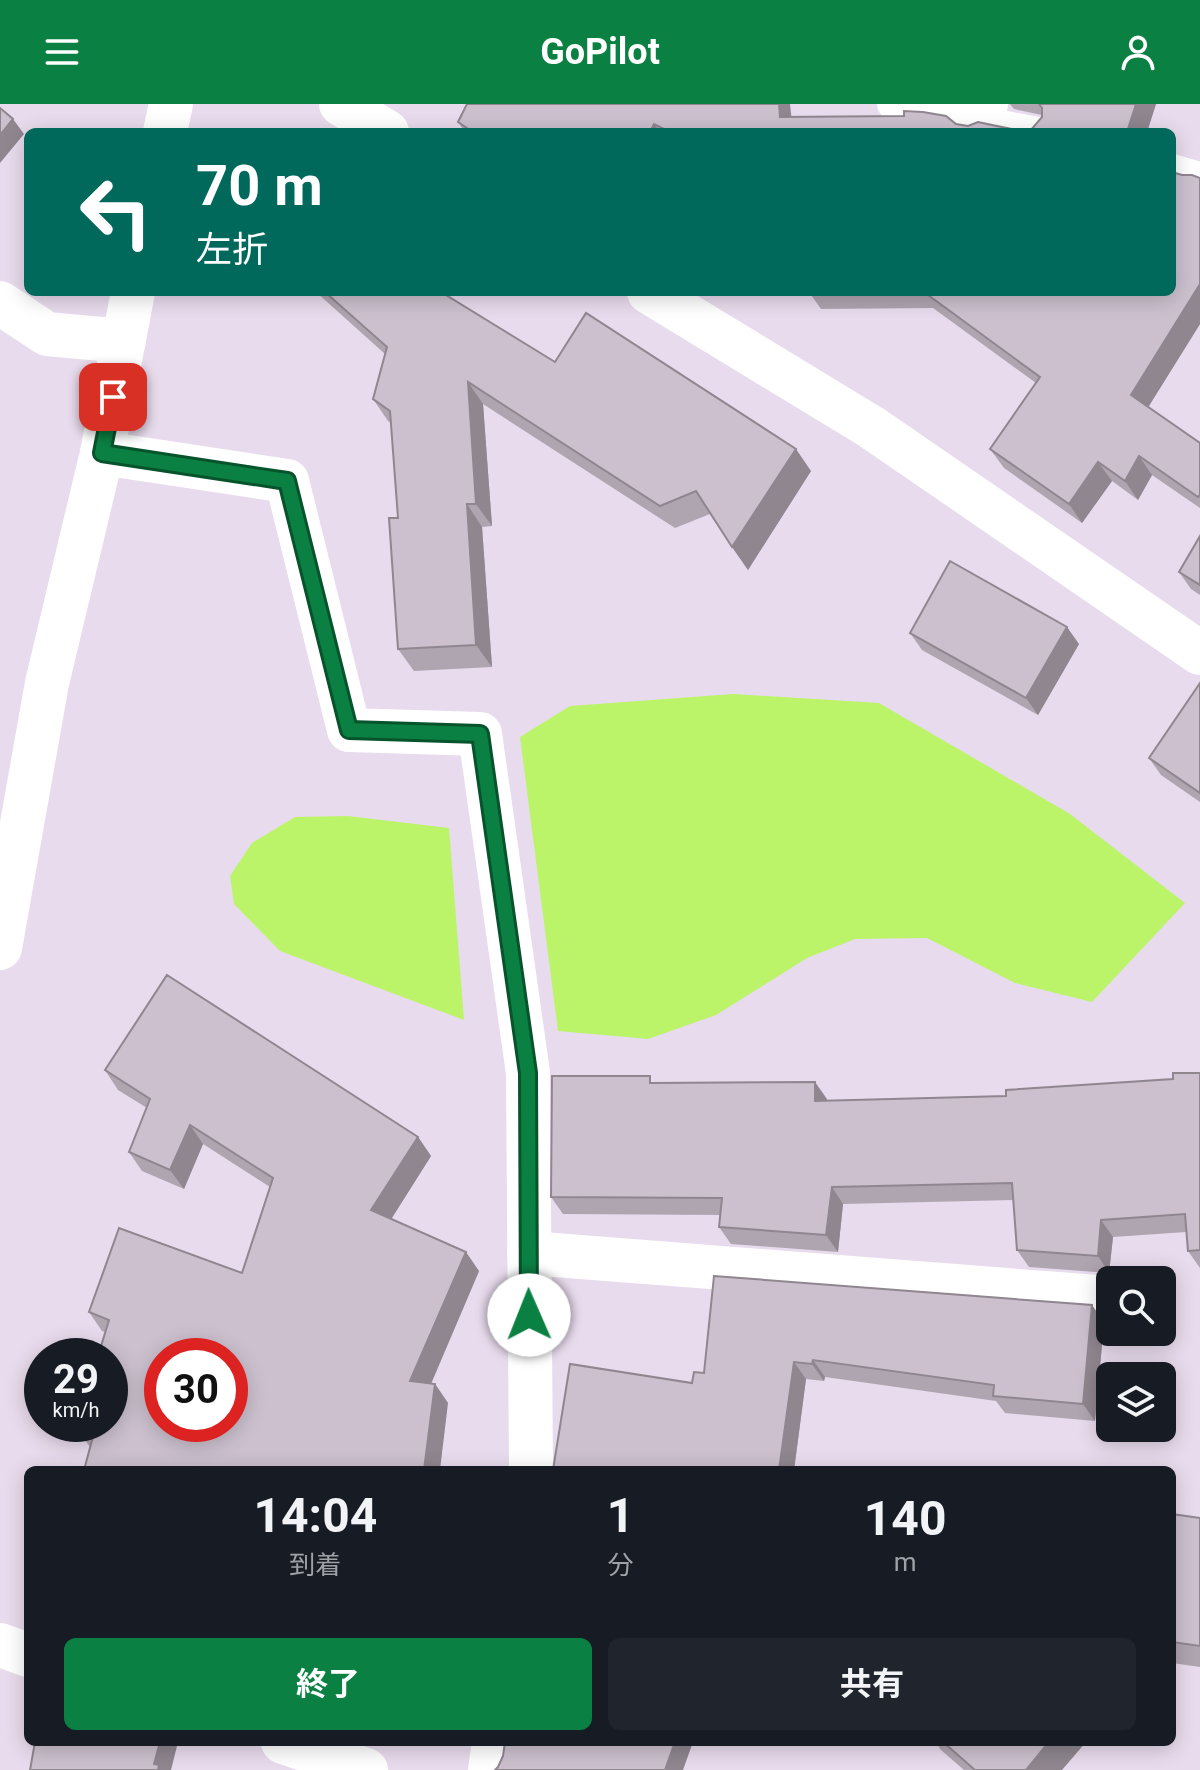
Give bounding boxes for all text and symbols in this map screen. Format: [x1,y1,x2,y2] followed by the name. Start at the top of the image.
[40,30,84,74] icon: menu
[1116,30,1160,74] icon: person
[540,31,660,73] text: GoPilot
[196,153,323,219] text: 70 m
[64,160,168,264] icon: left
[196,229,268,271] text: 左折
[79,363,147,431] pin
[91,375,135,419] icon: arrive
[1096,1266,1176,1442] map controls
[1096,1266,1176,1346] button: search
[487,1273,571,1357] position arrow
[144,1338,248,1442] speed limit sign: 30
[53,1356,99,1403] text: 29
[1096,1362,1176,1442] button: layers
[53,1398,99,1422] text: km/h
[254,1487,377,1544] text: 14:04
[607,1487,634,1544] text: 1
[864,1490,946,1547] text: 140
[894,1547,917,1577] text: m
[289,1550,341,1580] text: 到着
[608,1550,634,1580] text: 分
[64,1638,592,1730] button: 終了
[608,1638,1136,1730] button: 共有

